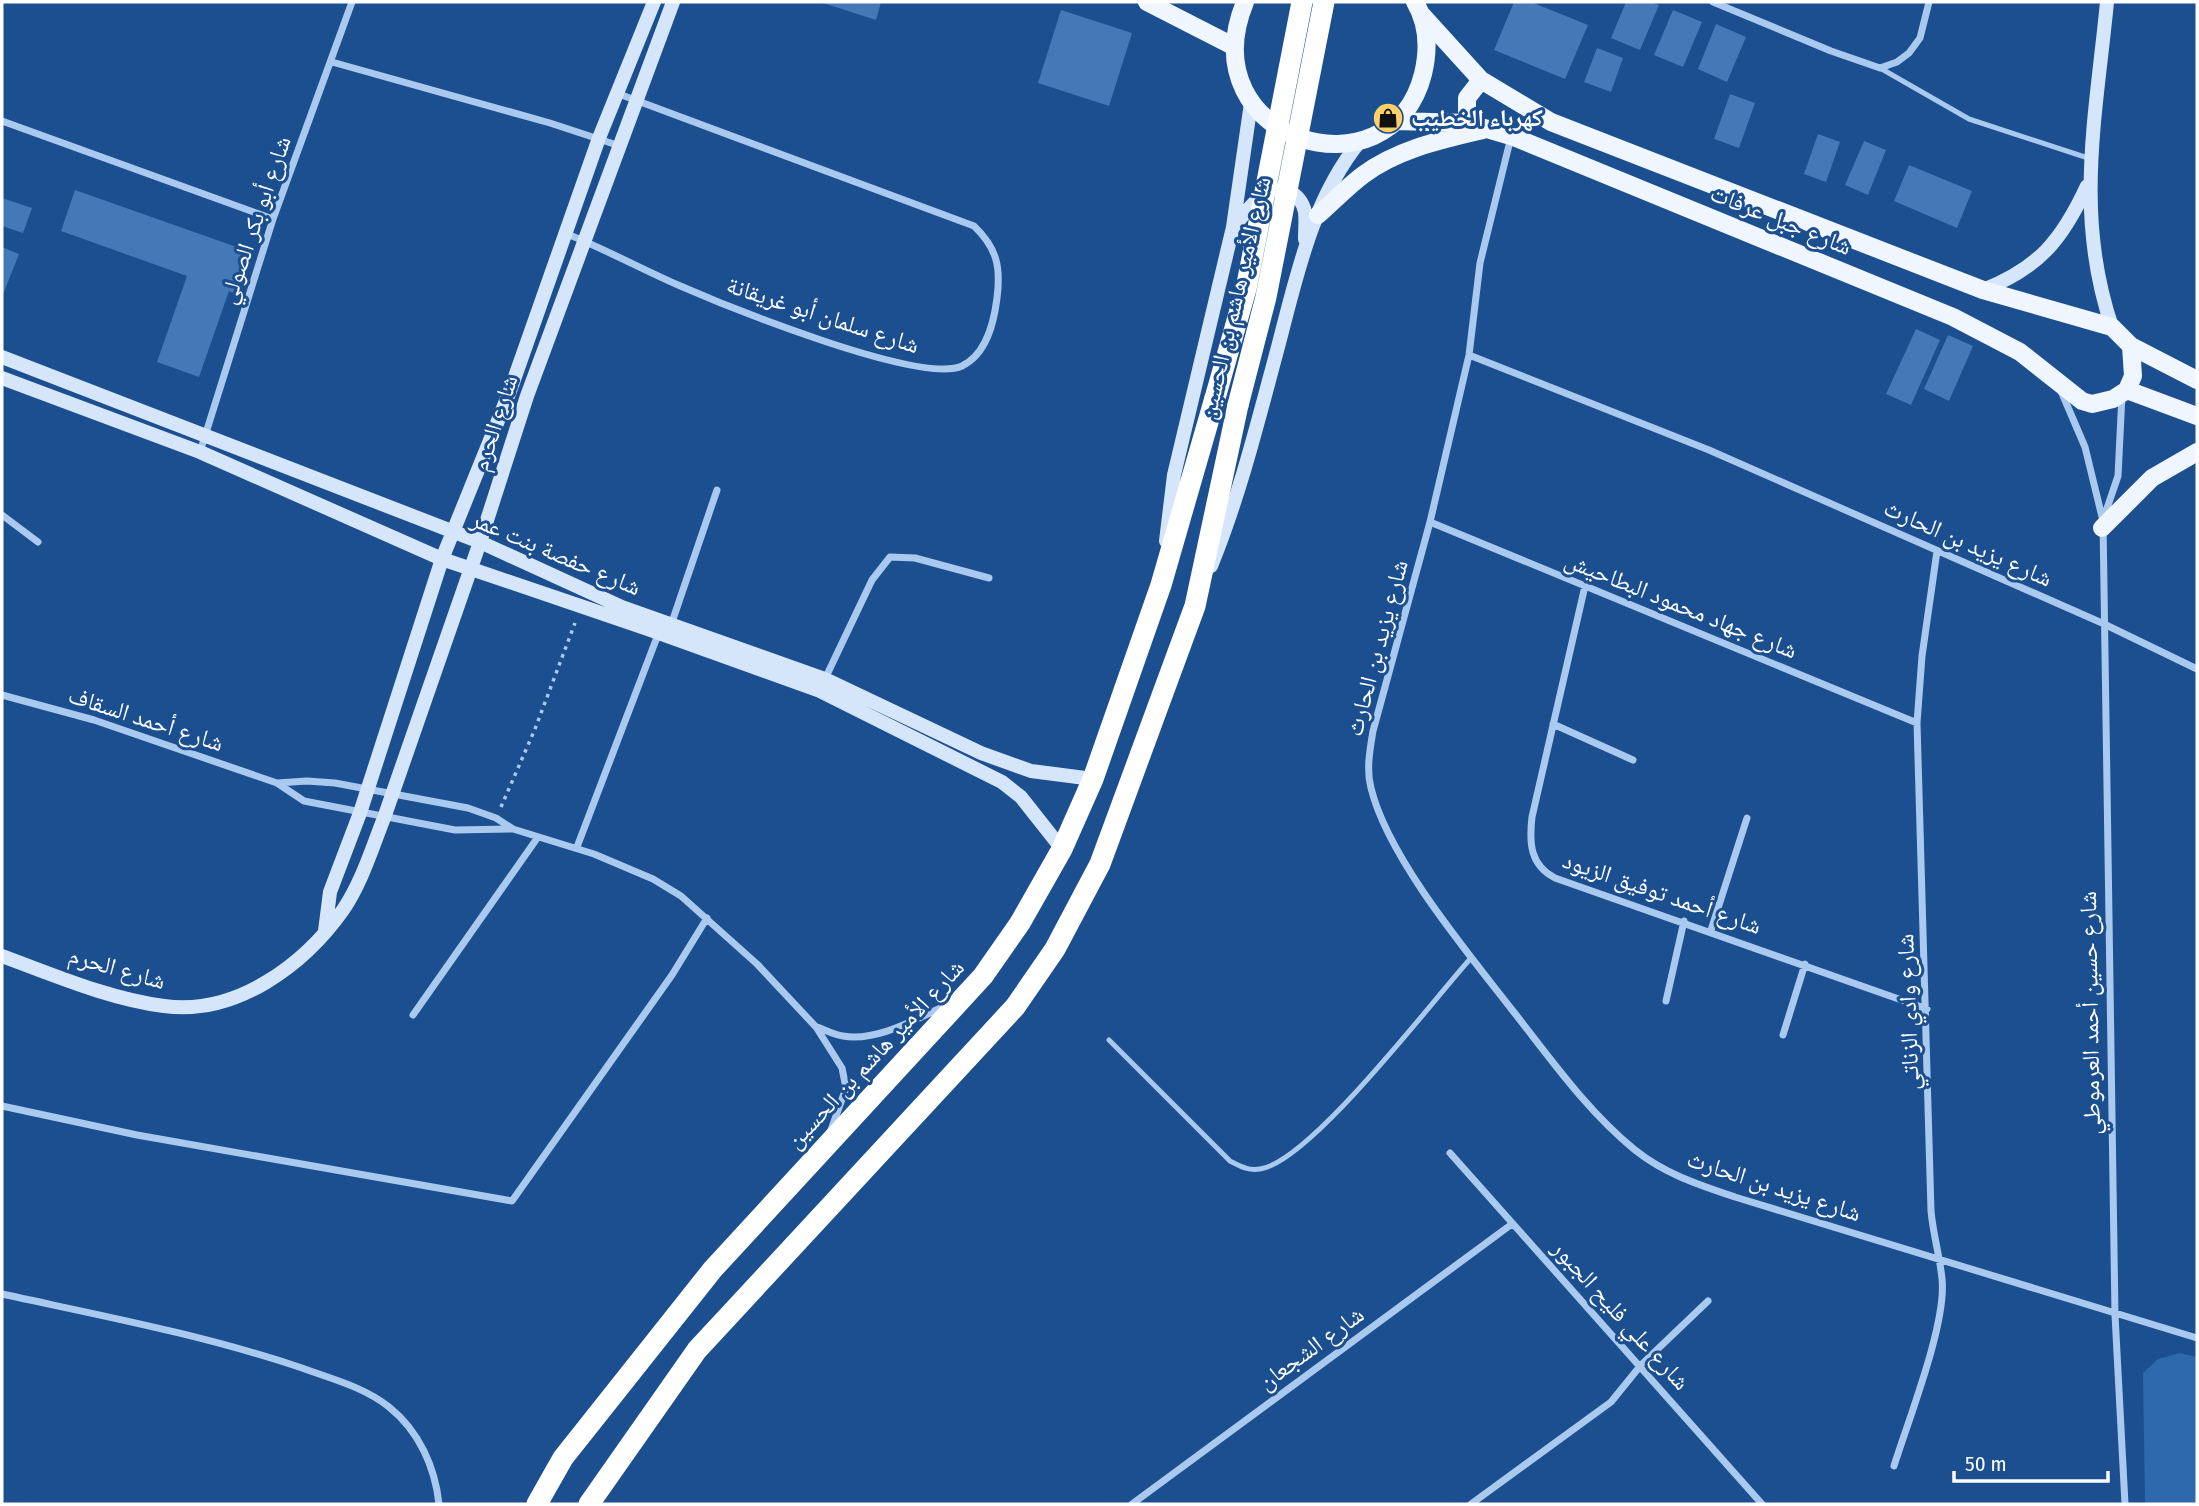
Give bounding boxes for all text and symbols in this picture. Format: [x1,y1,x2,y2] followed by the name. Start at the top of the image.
[1371,101,1405,135] shop icon: كهرباء الخطيب
[1411,104,1543,132] place label: كهرباء الخطيب
[213,132,302,309] street label: شارع أبو بكر الصولي
[1193,174,1279,423] street label: شارع الأمير هاشم بن الحسين
[1706,179,1856,262] street label: شارع جبل عرفات
[723,271,923,360] street label: شارع سلمان أبو غريقانة
[466,371,526,475] street label: شارع الحرم
[1879,493,2057,594] street label: شارع يزيد بن الحارث
[466,504,645,602] street label: شارع حفصة بنت عمر
[1560,546,1801,665] street label: شارع جهاد محمود البطاحيش
[1340,557,1415,739] street label: شارع يزيد بن الحارث
[65,681,227,758] street label: شارع أحمد السقاف
[1559,846,1765,941] street label: شارع أحمد توفيق الزيود
[2074,891,2111,1135] street label: شارع حسين أحمد العرموطي
[1891,933,1930,1091] street label: شارع وادي الزناتي
[65,941,169,997] street label: شارع الحرم
[780,954,971,1156] street label: شارع الأمير هاشم بن الحسين
[1683,1145,1865,1228] street label: شارع يزيد بن الحارث
[1542,1234,1696,1399] street label: شارع علي فليح الجبور
[1253,1300,1370,1397] street label: شارع الشجعان
[1954,1440,2108,1484] scale bar
[1965,1451,2007,1477] text: 50 m

